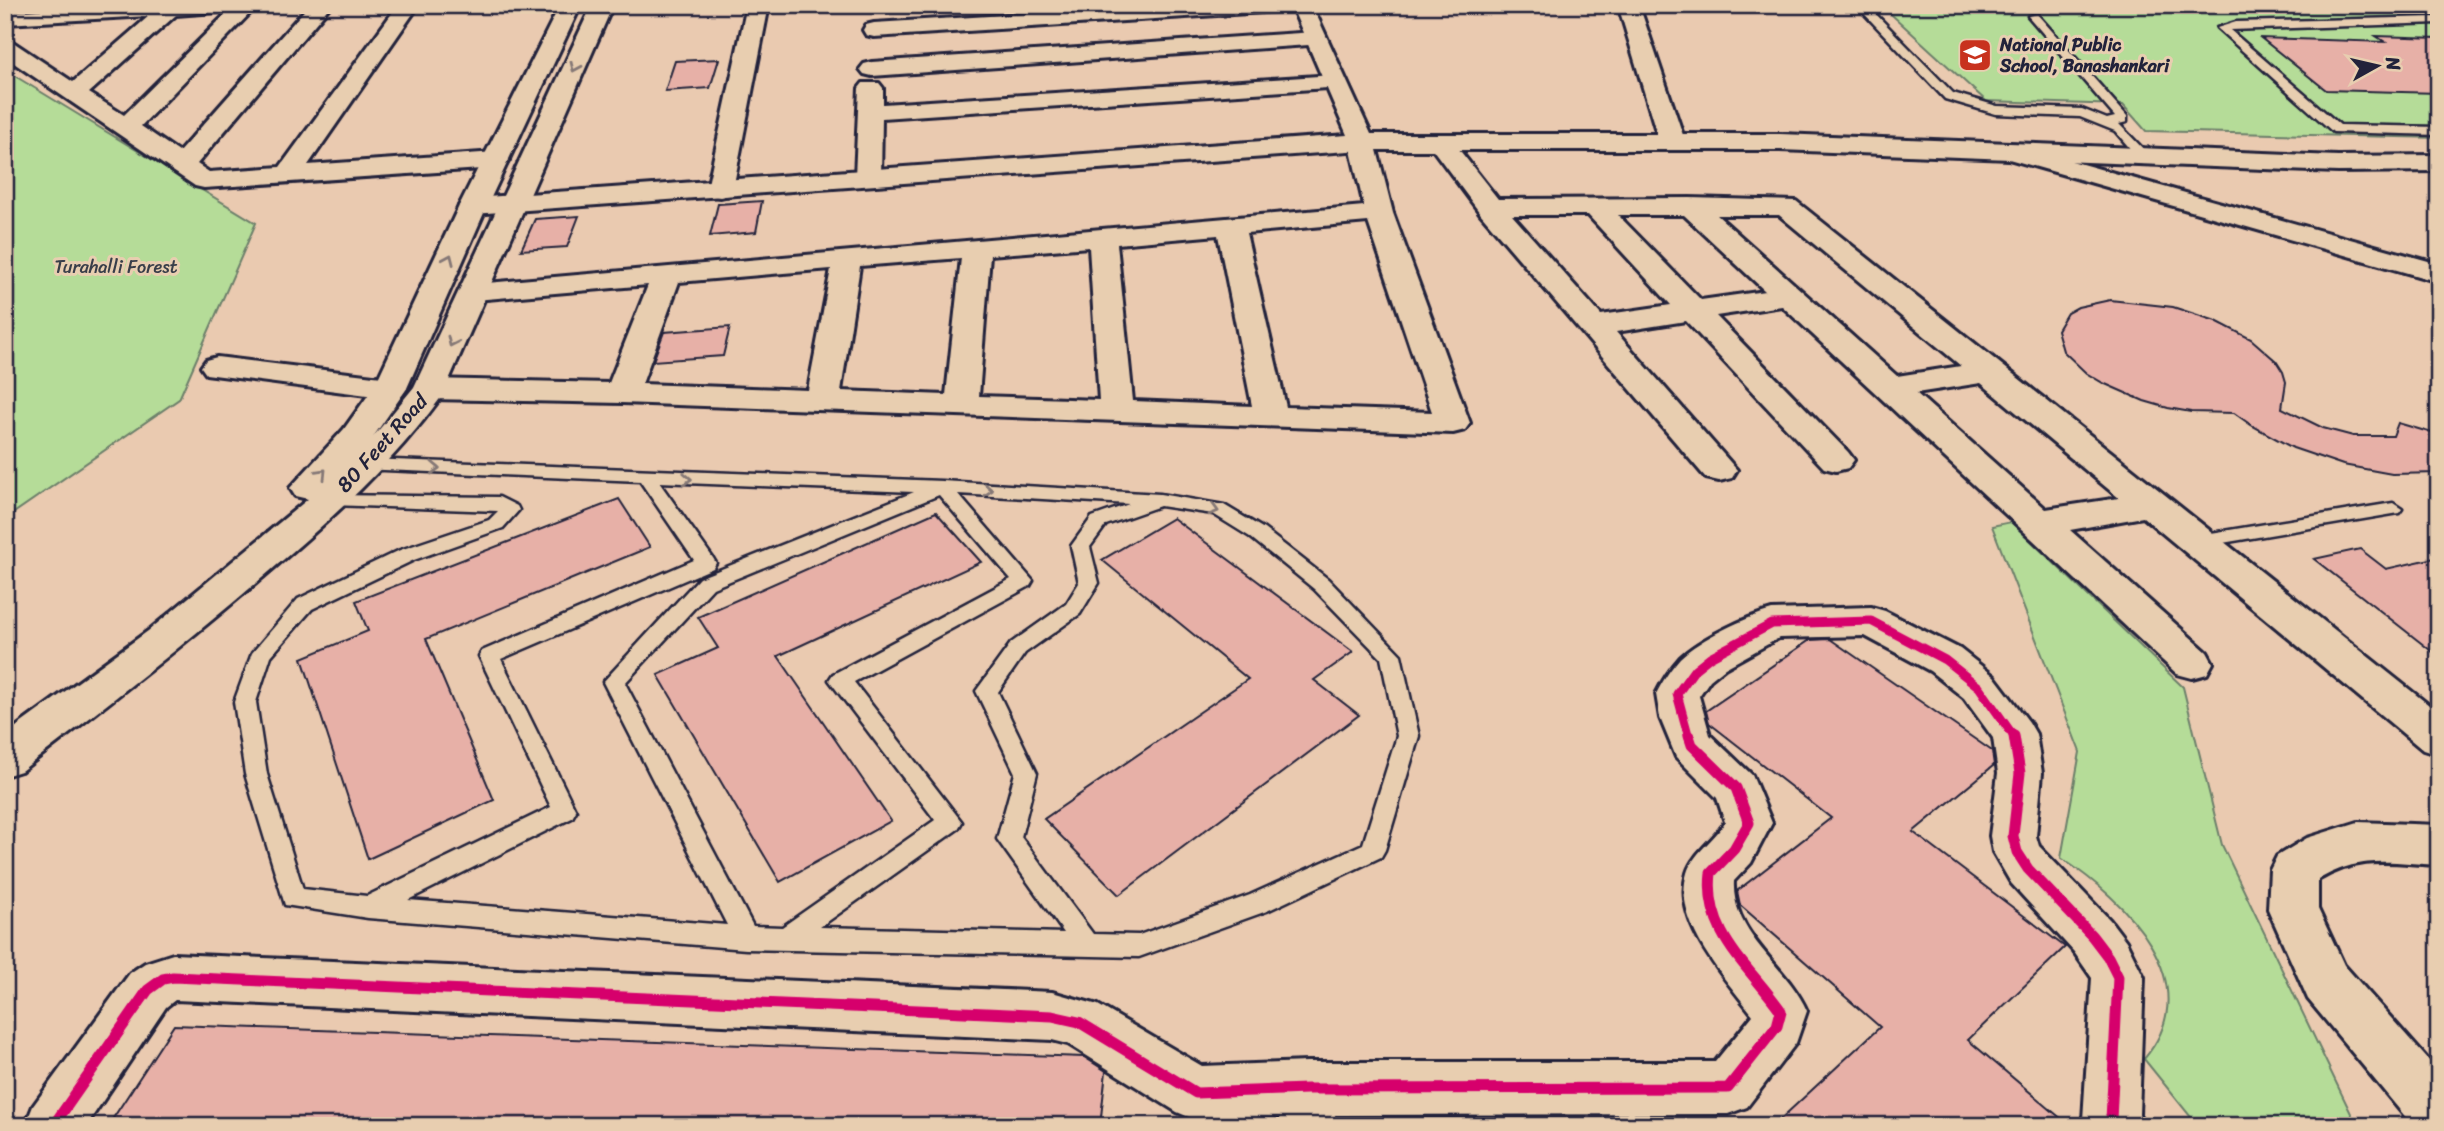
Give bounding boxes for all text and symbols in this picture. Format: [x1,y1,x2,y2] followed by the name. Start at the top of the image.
[1999,29,2170,82] place label: National Public School, Banashankari
[2342,32,2412,102] north arrow
[1956,36,1994,74] school or university icon: National Public School, Banashankari
[2376,54,2411,73] text: N
[569,60,583,73] one-way arrow
[54,251,178,283] park label: Turahalli Forest
[441,254,455,266] one-way arrow
[446,335,460,347] one-way arrow
[326,383,439,502] street label: 80 Feet Road
[430,460,441,475] one-way arrow
[314,469,327,482] one-way arrow
[681,471,692,486] one-way arrow
[982,482,993,497] one-way arrow
[1207,501,1219,516] one-way arrow

